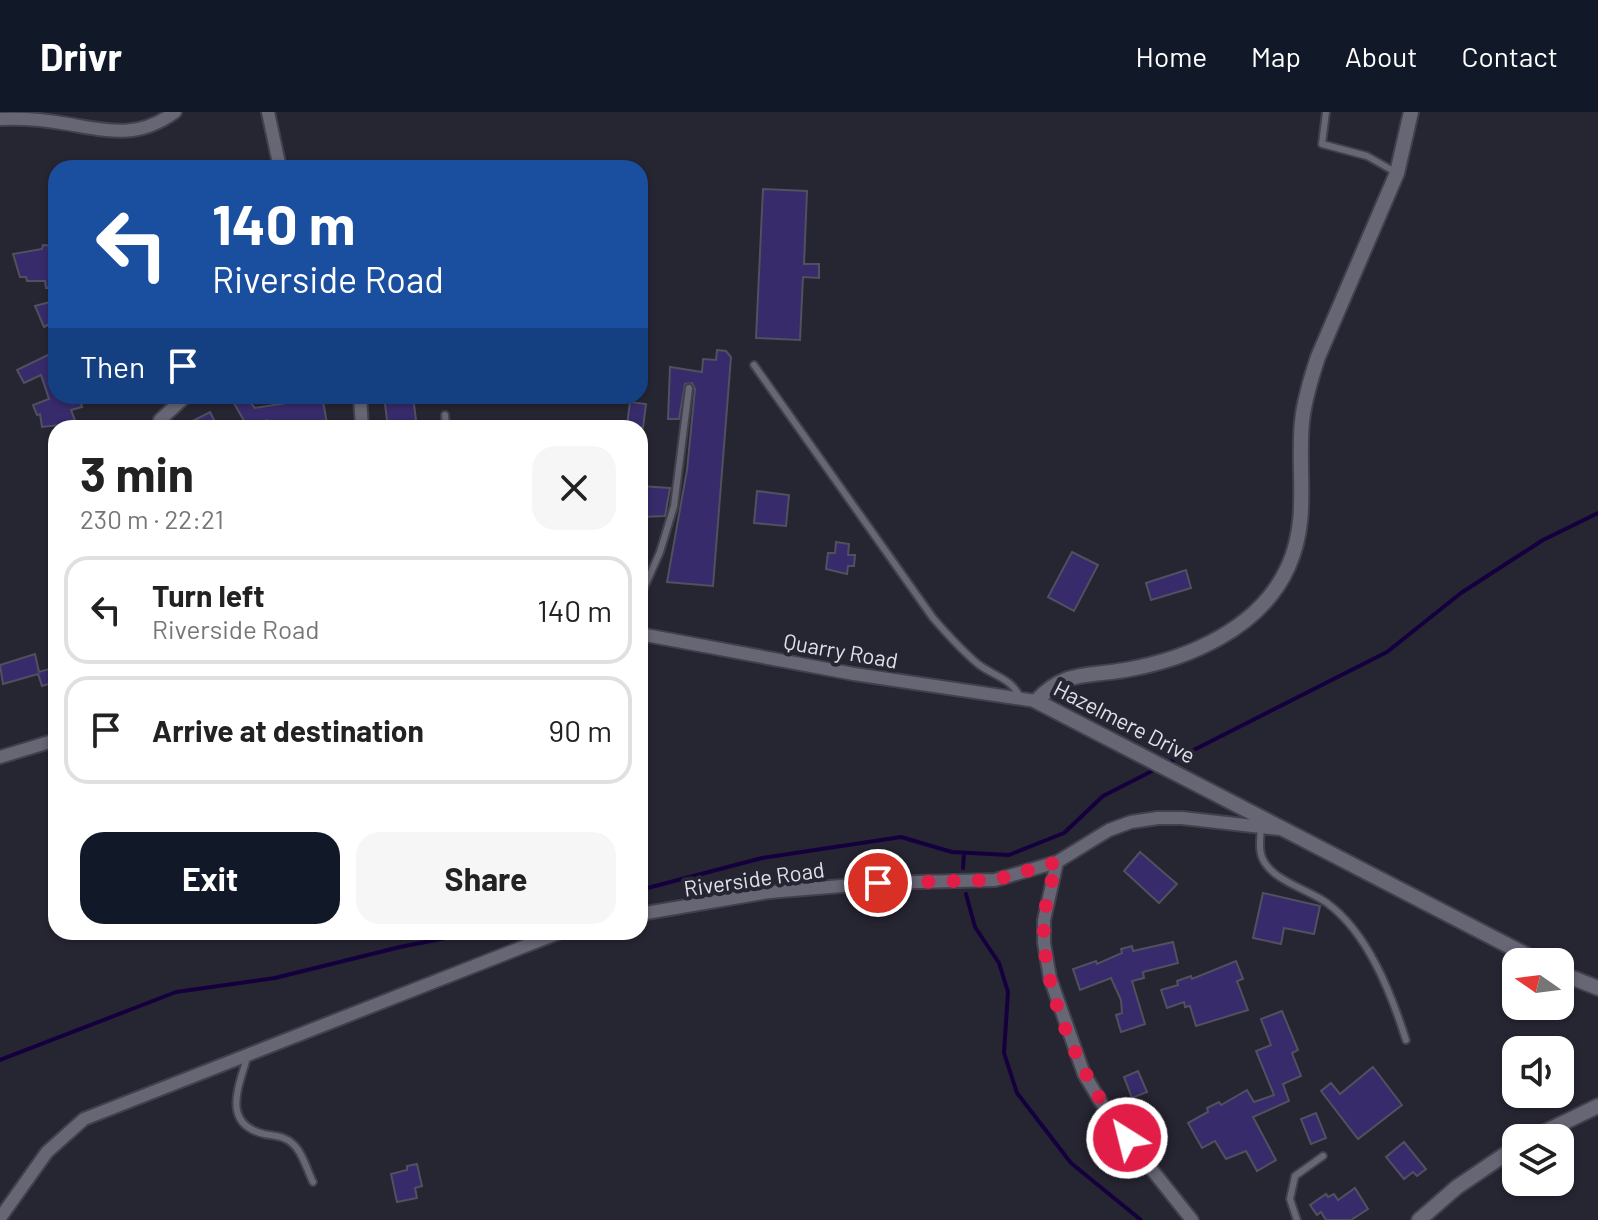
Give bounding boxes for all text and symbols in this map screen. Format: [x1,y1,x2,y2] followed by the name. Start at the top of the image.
[40,33,122,79] text: Drivr
[1136,39,1207,73] text: Home
[1251,39,1301,73] text: Map
[1345,39,1417,73] text: About
[1461,39,1558,73] text: Contact
[212,189,356,256] text: 140 m
[80,192,184,296] icon: left
[212,257,444,300] text: Riverside Road
[161,344,205,388] icon: arrive
[80,348,145,384] text: Then
[80,444,194,502] text: 3 min
[532,446,616,530] button: close
[80,503,224,534] text: 230 m · 22:21
[152,577,265,613] text: Turn left
[84,588,128,632] icon: left
[537,592,612,628] text: 140 m
[152,613,320,644] text: Riverside Road
[782,627,900,673] street label: Quarry Road
[1050,674,1200,768] street label: Hazelmere Drive
[84,708,128,752] icon: arrive
[152,712,424,748] text: Arrive at destination
[549,712,612,748] text: 90 m
[80,832,340,924] button: Exit
[356,832,616,924] button: Share
[844,849,912,917] pin
[682,855,826,901] street label: Riverside Road
[856,861,900,905] icon: arrive
[1502,948,1574,1020] north arrow
[1502,948,1574,1196] map controls
[1502,1036,1574,1108] button: sound
[1085,1096,1169,1180] position arrow
[1502,1124,1574,1196] button: layers

